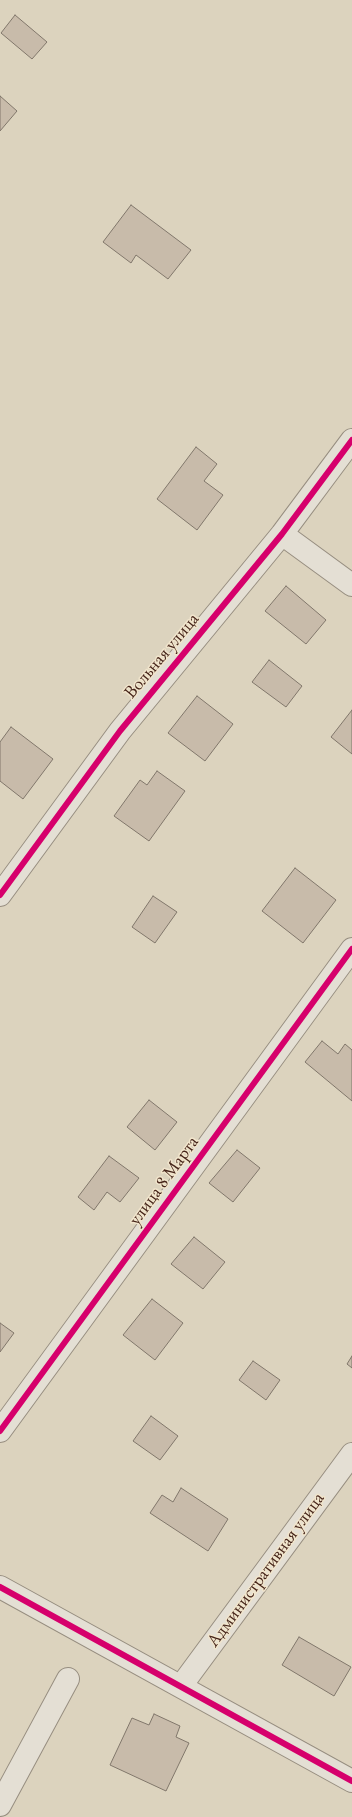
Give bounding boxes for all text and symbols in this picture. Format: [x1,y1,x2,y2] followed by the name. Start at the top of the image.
[120,609,204,703] street label: Вольная улица
[124,1132,204,1230] street label: улица 8 Марта
[203,1488,329,1652] street label: Административная улица

